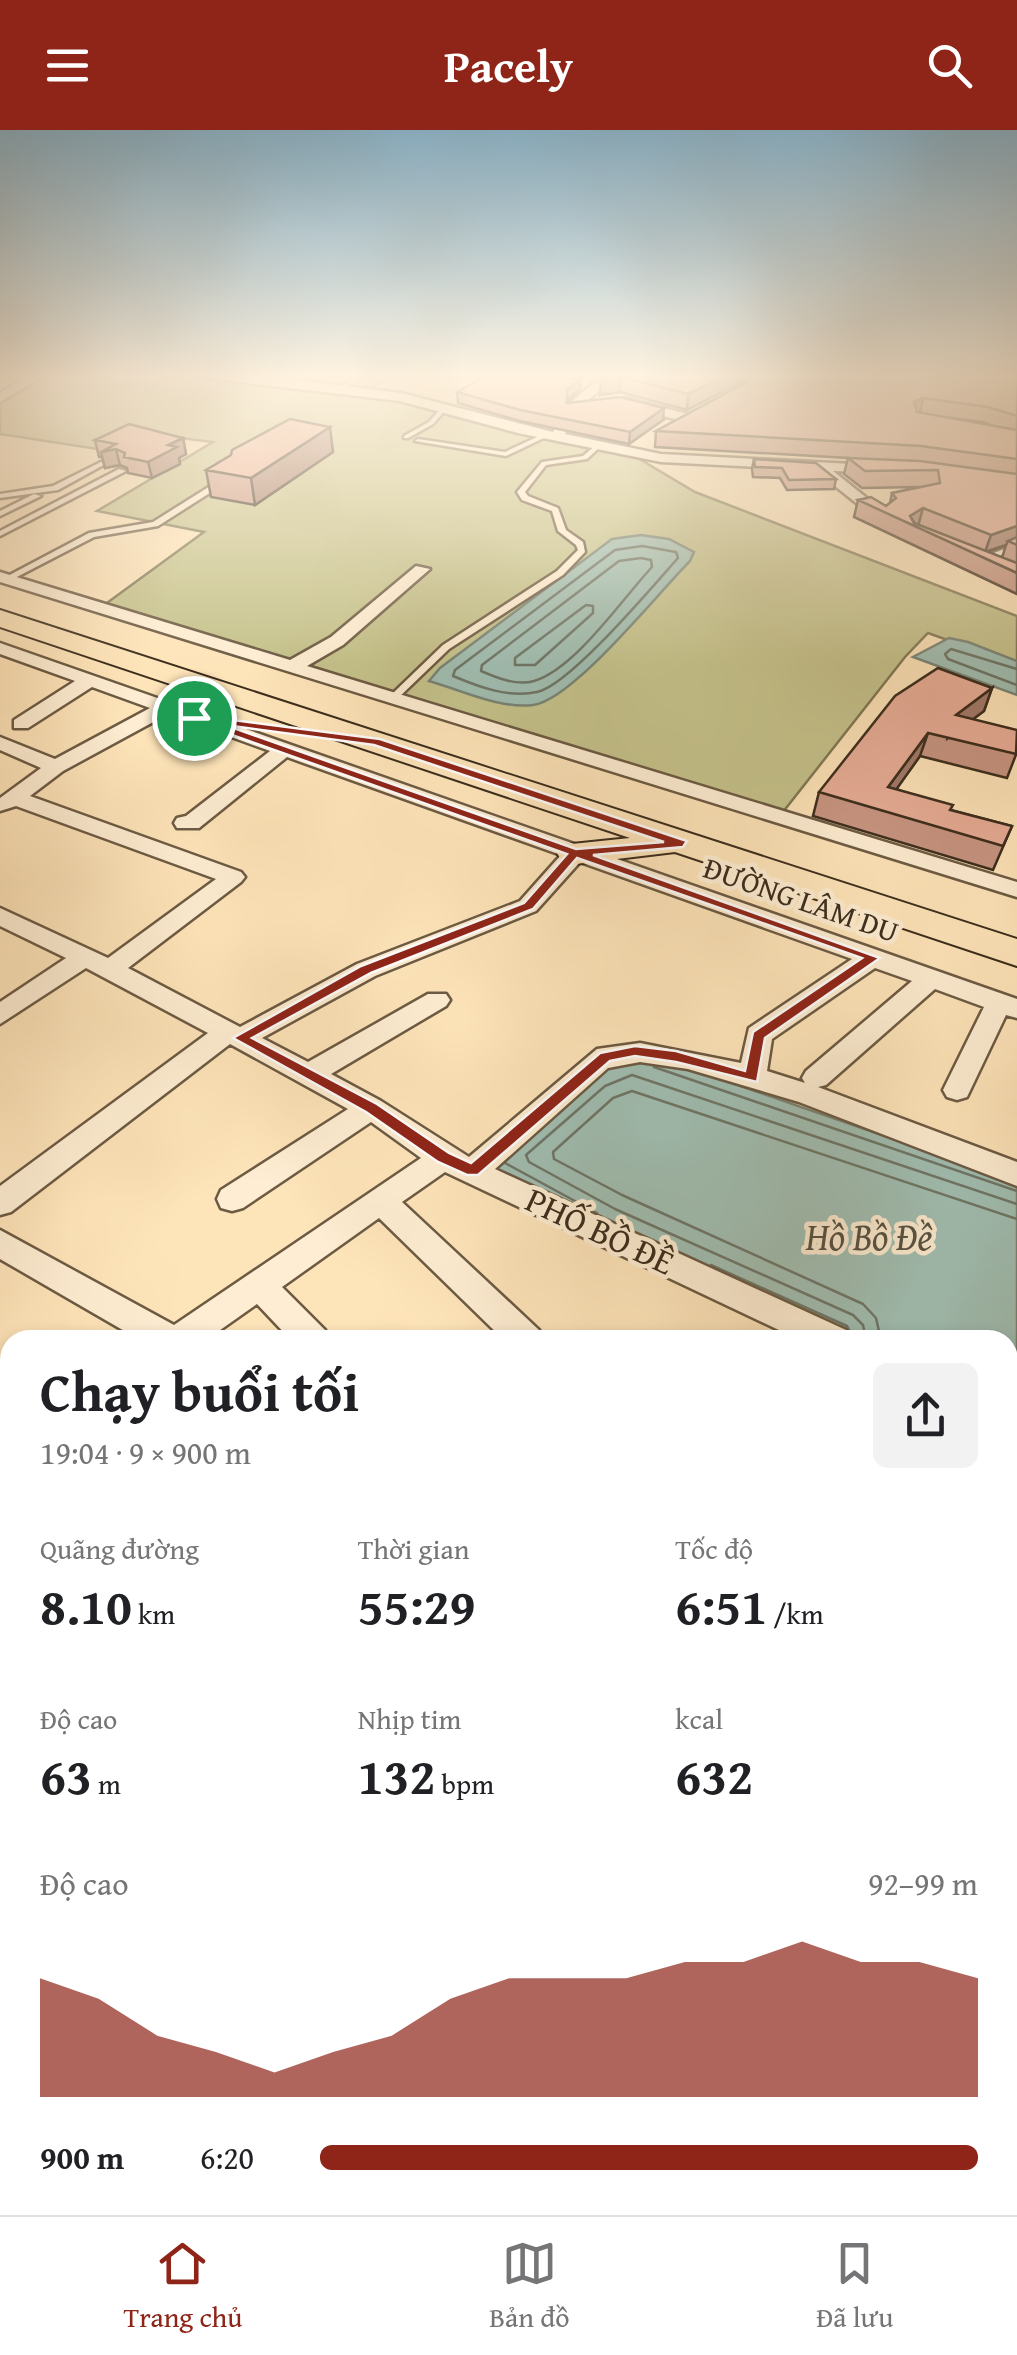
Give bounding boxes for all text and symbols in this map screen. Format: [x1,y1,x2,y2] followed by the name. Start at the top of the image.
[444,33,573,98] text: Pacely
[40,38,95,93] icon: menu
[922,38,977,93] icon: search
[152,676,237,761] pin
[167,691,222,746] icon: arrive
[698,845,905,953] street label: ĐƯỜNG LÂM DU
[517,1174,683,1287] street label: PHỐ BỒ ĐỀ
[804,1208,933,1264] water label: Hồ Bồ Đề
[40,1351,359,1431] text: Chạy buổi tối
[873,1363,978,1468] button: share
[40,1429,251,1476] text: 19:04 · 9 × 900 m
[40,1528,199,1569] text: Quãng đường
[358,1528,469,1569] text: Thời gian
[675,1528,753,1569] text: Tốc độ
[40,1569,132,1642] text: 8.10
[358,1569,475,1642] text: 55:29
[675,1569,767,1642] text: 6:51
[132,1593,175,1634] text: km
[767,1593,824,1634] text: /km
[40,1698,117,1739] text: Độ cao
[358,1698,461,1739] text: Nhịp tim
[675,1698,723,1739] text: kcal
[40,1739,92,1812] text: 63
[358,1739,435,1812] text: 132
[675,1739,753,1812] text: 632
[92,1763,121,1804] text: m
[435,1763,494,1804] text: bpm
[40,1860,128,1907] text: Độ cao
[868,1860,978,1907] text: 92–99 m
[40,2134,124,2181] text: 900 m
[200,2134,254,2181] text: 6:20
[123,2236,242,2337] tab: Trang chủ
[489,2236,569,2337] tab: Bản đồ
[816,2236,894,2337] tab: Đã lưu

